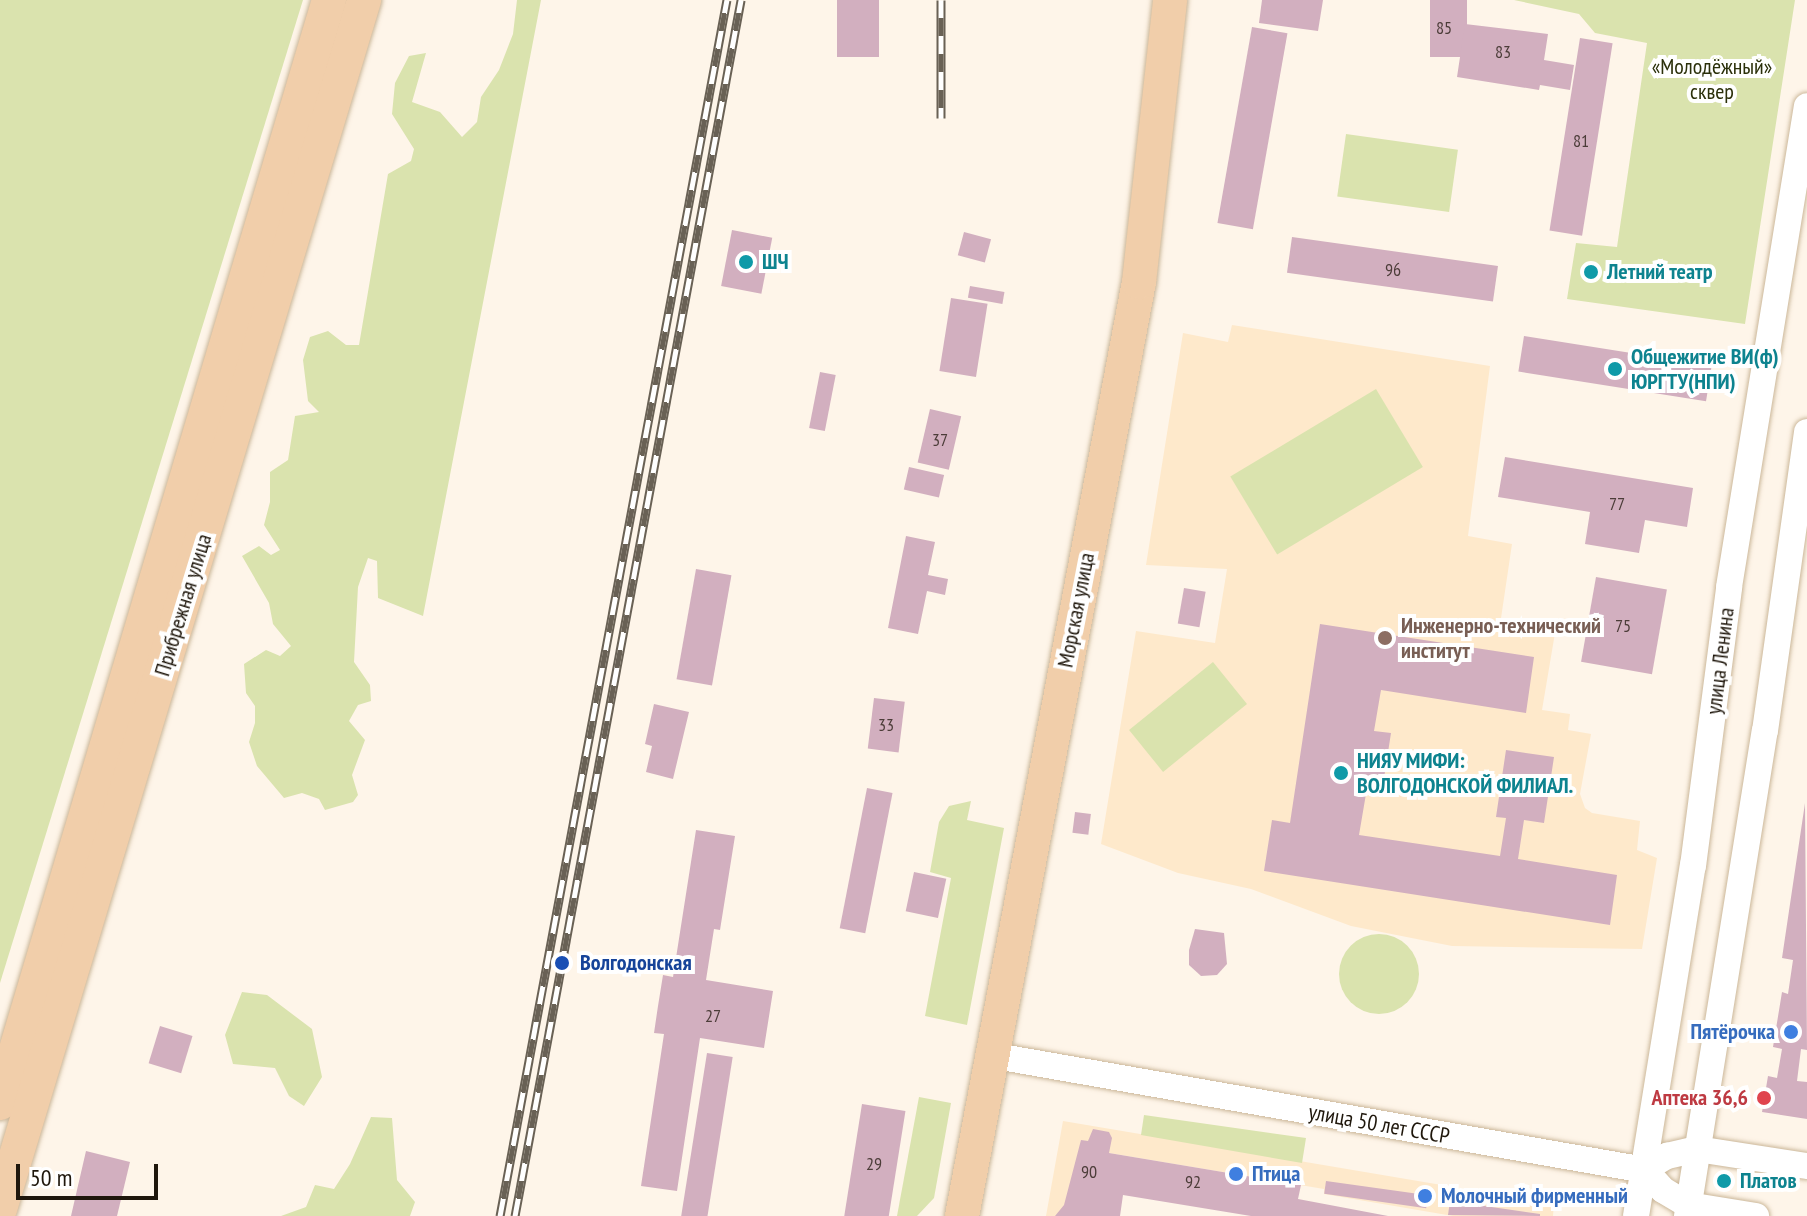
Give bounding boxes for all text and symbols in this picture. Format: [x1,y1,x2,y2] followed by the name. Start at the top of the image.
[1436,17,1452,39] house number: 85
[1495,41,1511,63] house number: 83
[1652,53,1772,104] park label: «Молодёжный» сквер
[1573,130,1589,152] house number: 81
[762,249,789,275] place label: ШЧ
[737,253,755,271] marker: ШЧ
[1385,259,1401,281] house number: 96
[1607,259,1713,285] place label: Летний театр
[1582,263,1600,281] marker: Летний театр
[1631,343,1779,394] place label: Общежитие ВИ(ф) ЮРГТУ(НПИ)
[1606,360,1624,378] marker: Общежитие ВИ(ф) ЮРГТУ(НПИ)
[932,429,948,451] house number: 37
[1609,493,1625,515] house number: 77
[149,531,217,679] street label: Прибрежная улица
[1052,550,1100,670] street label: Морская улица
[1700,606,1740,716] street label: улица Ленина
[1401,612,1601,664] place label: Инженерно-технический институт
[1615,615,1631,637] house number: 75
[1376,629,1394,647] marker: Инженерно-технический институт
[878,714,894,736] house number: 33
[1357,747,1573,798] place label: НИЯУ МИФИ: ВОЛГОДОНСКОЙ ФИЛИАЛ.
[1332,764,1350,782] marker: НИЯУ МИФИ: ВОЛГОДОНСКОЙ ФИЛИАЛ.
[580,950,692,976] place label: Волгодонская
[551,952,573,974] marker: Волгодонская
[705,1005,721,1027] house number: 27
[1690,1019,1775,1045] place label: Пятёрочка
[1782,1023,1800,1041] marker: Пятёрочка
[1652,1085,1748,1111] place label: Аптека 36,6
[1755,1089,1773,1107] marker: Аптека 36,6
[1306,1099,1452,1149] street label: улица 50 лет СССР
[20,1148,162,1198] scale bar
[866,1153,882,1175] house number: 29
[1081,1161,1097,1183] house number: 90
[1252,1161,1300,1187] place label: Птица
[30,1162,72,1193] text: 50 m
[1227,1165,1245,1183] marker: Птица
[1740,1168,1797,1194] place label: Платов
[1185,1171,1201,1193] house number: 92
[1715,1172,1733,1190] marker: Платов
[1441,1183,1628,1209] place label: Молочный фирменный
[1416,1187,1434,1205] marker: Молочный фирменный

